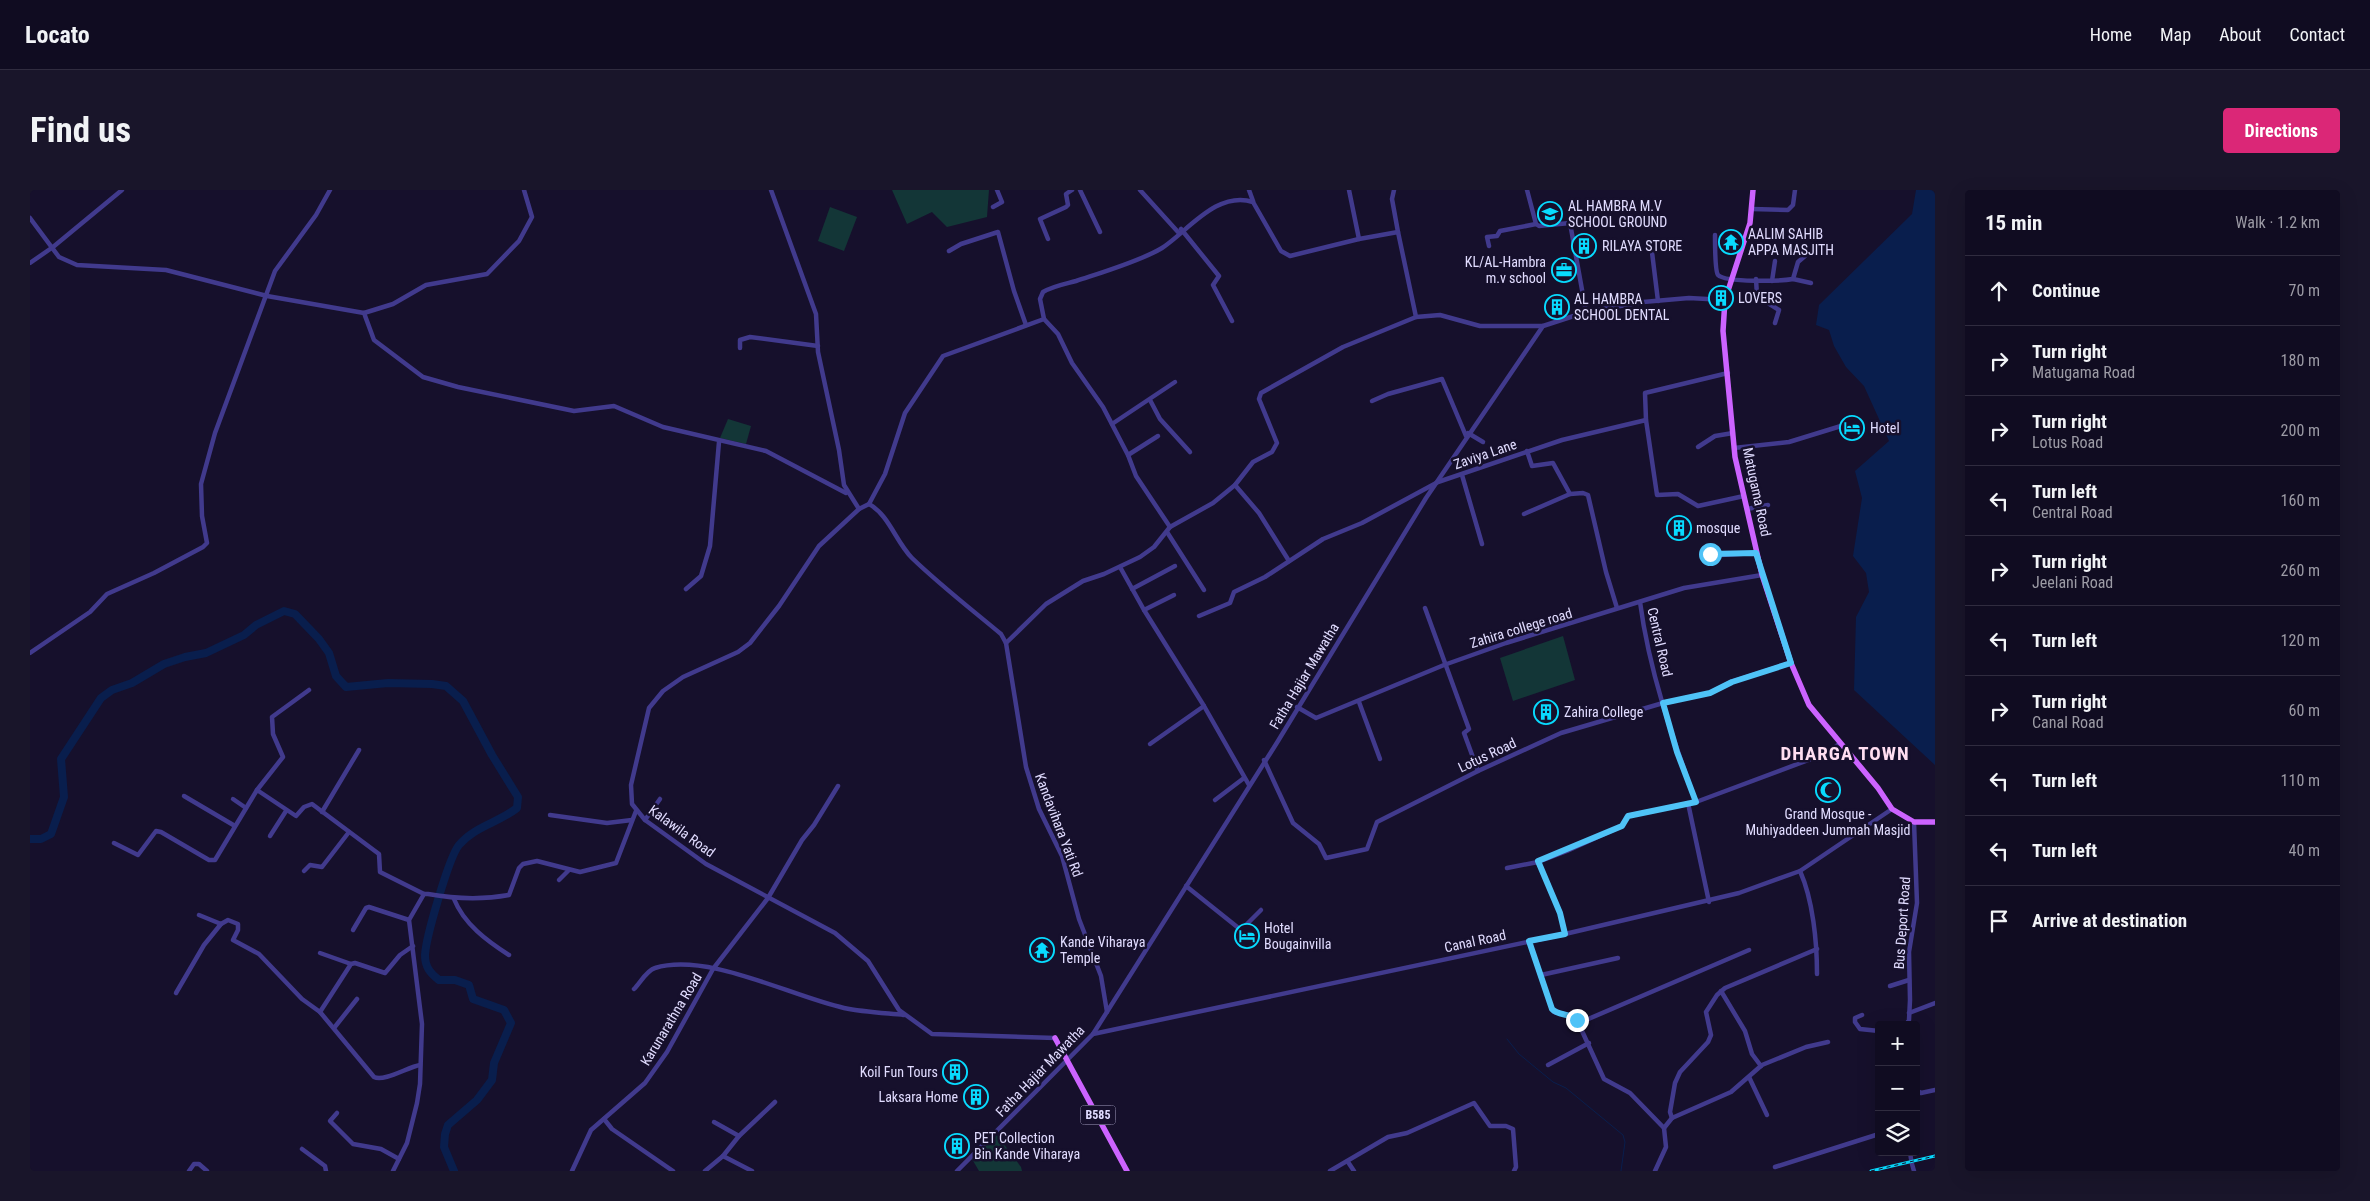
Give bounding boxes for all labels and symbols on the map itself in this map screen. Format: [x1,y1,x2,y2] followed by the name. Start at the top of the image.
[1568,198,1667,230] place label: AL HAMBRA M.V SCHOOL GROUND
[1537,201,1563,227] school or university icon: AL HAMBRA M.V SCHOOL GROUND
[1748,226,1834,258] place label: AALIM SAHIB APPA MASJITH
[1718,229,1744,255] temple icon: AALIM SAHIB APPA MASJITH
[1571,233,1597,259] building icon: RILAYA STORE
[1602,238,1682,254] place label: RILAYA STORE
[1465,254,1546,286] place label: KL/AL-Hambra m.v school
[1551,257,1577,283] office icon: KL/AL-Hambra m.v school
[1708,285,1734,311] building icon: LOVERS
[1738,290,1782,306] place label: LOVERS
[1574,291,1670,323] place label: AL HAMBRA SCHOOL DENTAL
[1544,294,1570,320] building icon: AL HAMBRA SCHOOL DENTAL
[1839,415,1865,441] hotel icon: Hotel
[1870,420,1900,436] place label: Hotel
[1451,436,1519,472] street label: Zaviya Lane
[1740,446,1774,538] street label: Matugama Road
[1666,515,1692,541] building icon: mosque
[1696,520,1741,536] place label: mosque
[1699,543,1722,566] route start
[1468,605,1574,651] street label: Zahira college road
[1644,606,1676,678] street label: Central Road
[1266,620,1342,732] street label: Fatha Hajiar Mawatha
[1533,699,1559,725] building icon: Zahira College
[1564,704,1644,720] place label: Zahira College
[1455,735,1519,775] street label: Lotus Road
[1780,742,1910,765] district label: DHARGA TOWN
[1032,771,1086,879] street label: Kandavihara Yati Rd
[1815,777,1841,803] mosque icon: Grand Mosque - Muhiyaddeen Jummah Masjid
[646,802,718,860] street label: Kalawila Road
[1745,806,1911,838] place label: Grand Mosque - Muhiyaddeen Jummah Masjid
[1891,876,1913,970] street label: Bus Deport Road
[1264,920,1331,952] place label: Hotel Bougainvilla
[1234,923,1260,949] hotel icon: Hotel Bougainvilla
[1443,927,1507,955] street label: Canal Road
[1060,934,1145,966] place label: Kande Viharaya Temple
[1029,937,1055,963] temple icon: Kande Viharaya Temple
[637,970,705,1068] street label: Karunarathna Road
[1566,1009,1589,1032] route end
[992,1022,1088,1120] street label: Fatha Hajiar Mawatha
[942,1059,968,1085] building icon: Koil Fun Tours
[860,1064,938,1080] place label: Koil Fun Tours
[963,1084,989,1110] building icon: Laksara Home
[879,1089,958,1105] place label: Laksara Home
[1080,1106,1116,1124] road number: B585
[974,1130,1080,1162] place label: PET Collection Bin Kande Viharaya
[944,1133,970,1159] building icon: PET Collection Bin Kande Viharaya

